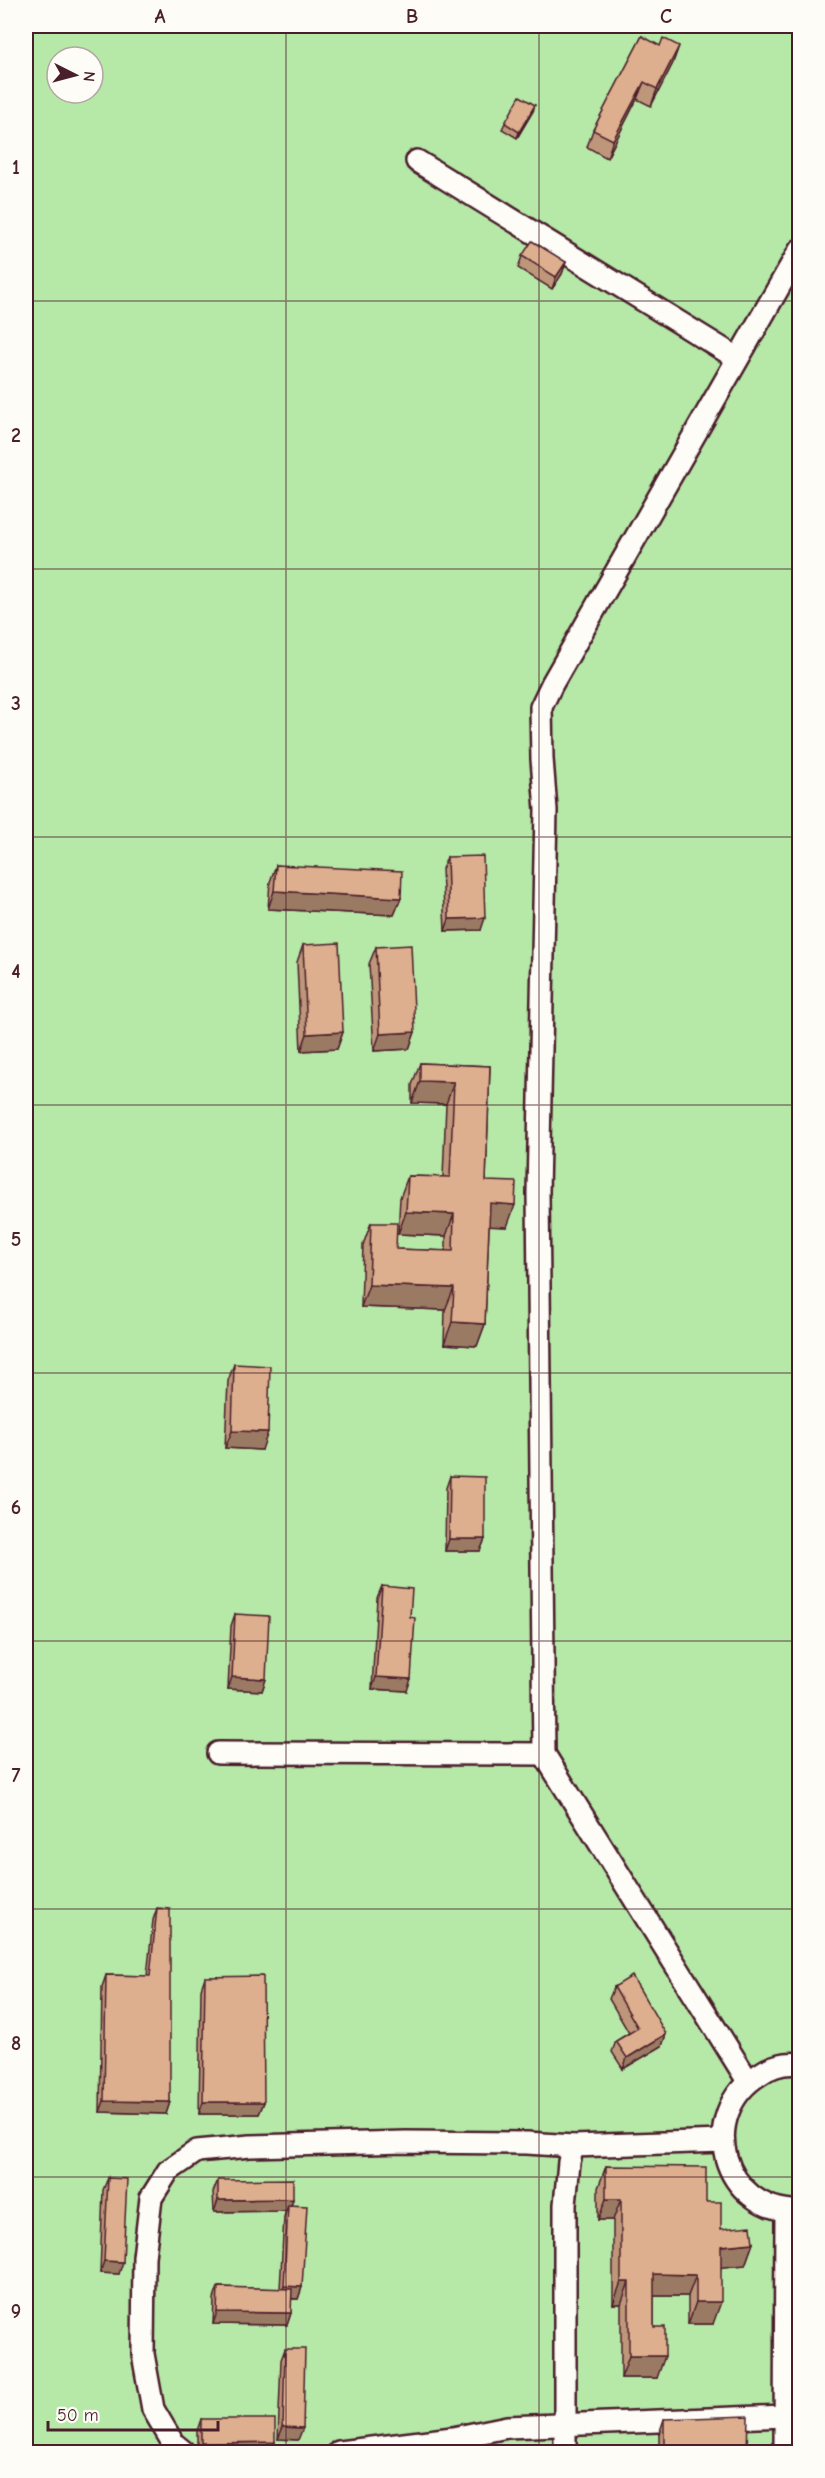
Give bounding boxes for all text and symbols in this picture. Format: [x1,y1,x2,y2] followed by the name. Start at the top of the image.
[154,5,166,28] text: A
[406,5,418,28] text: B
[660,5,672,28] text: C
[45,45,105,105] north arrow
[79,70,98,83] text: N
[12,156,20,179] text: 1
[11,424,21,447] text: 2
[11,692,21,715] text: 3
[11,960,21,983] text: 4
[11,1228,21,1251] text: 5
[11,1496,21,1519] text: 6
[12,1764,21,1787] text: 7
[11,2032,21,2055] text: 8
[11,2300,21,2323] text: 9
[48,2394,218,2432] scale bar
[57,2405,99,2426] text: 50 m

